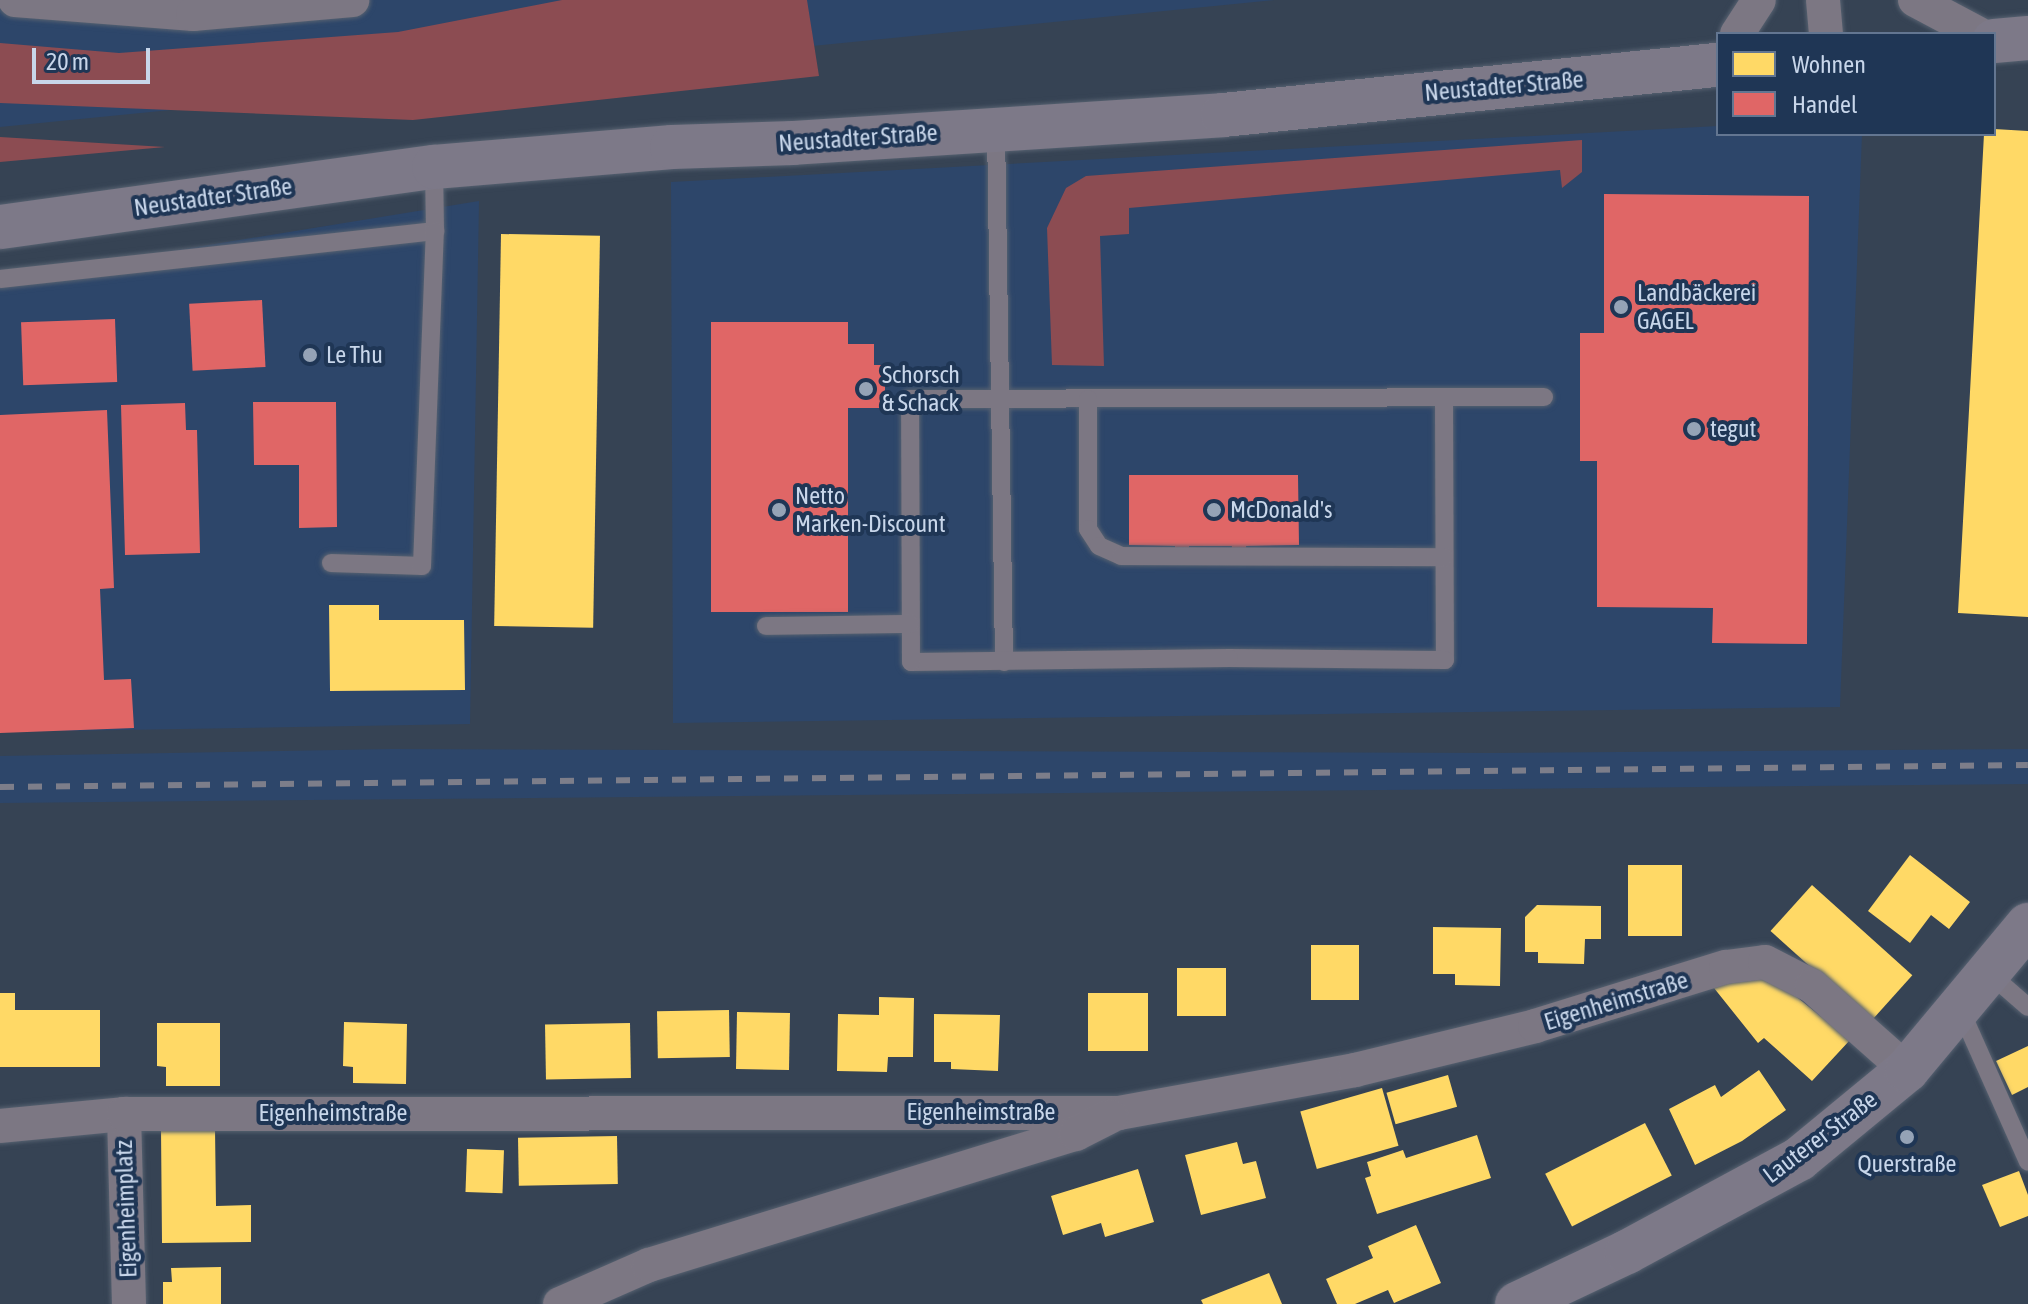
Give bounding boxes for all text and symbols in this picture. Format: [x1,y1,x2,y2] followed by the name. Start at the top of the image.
[36,32,154,82] scale bar
[1716,32,1996,136] legend
[46,48,89,75] text: 20 m
[1792,51,1866,78] text: Wohnen
[1423,65,1585,107] street label: Neustadter Straße
[1792,91,1857,118] text: Handel
[777,118,939,158] street label: Neustadter Straße
[132,172,294,222] street label: Neustadter Straße
[1637,279,1756,335] place label: Landbäckerei GAGEL
[1612,298,1630,316] marker: Landbäckerei GAGEL
[326,341,383,369] place label: Le Thu
[301,346,319,364] marker: Le Thu
[882,361,960,417] place label: Schorsch & Schack
[857,380,875,398] marker: Schorsch & Schack
[1710,415,1756,443] place label: tegut
[1685,420,1703,438] marker: tegut
[795,482,946,538] place label: Netto Marken-Discount
[1230,496,1332,524] place label: McDonald's
[770,501,788,519] marker: Netto Marken-Discount
[1205,501,1223,519] marker: McDonald's
[1541,965,1691,1037] street label: Eigenheimstraße
[1757,1085,1883,1189] street label: Lauterer Straße
[907,1098,1055,1126] street label: Eigenheimstraße
[259,1099,407,1127] street label: Eigenheimstraße
[1898,1128,1916,1146] marker: Querstraße
[109,1140,143,1278] street label: Eigenheimplatz
[1858,1150,1956,1178] place label: Querstraße

